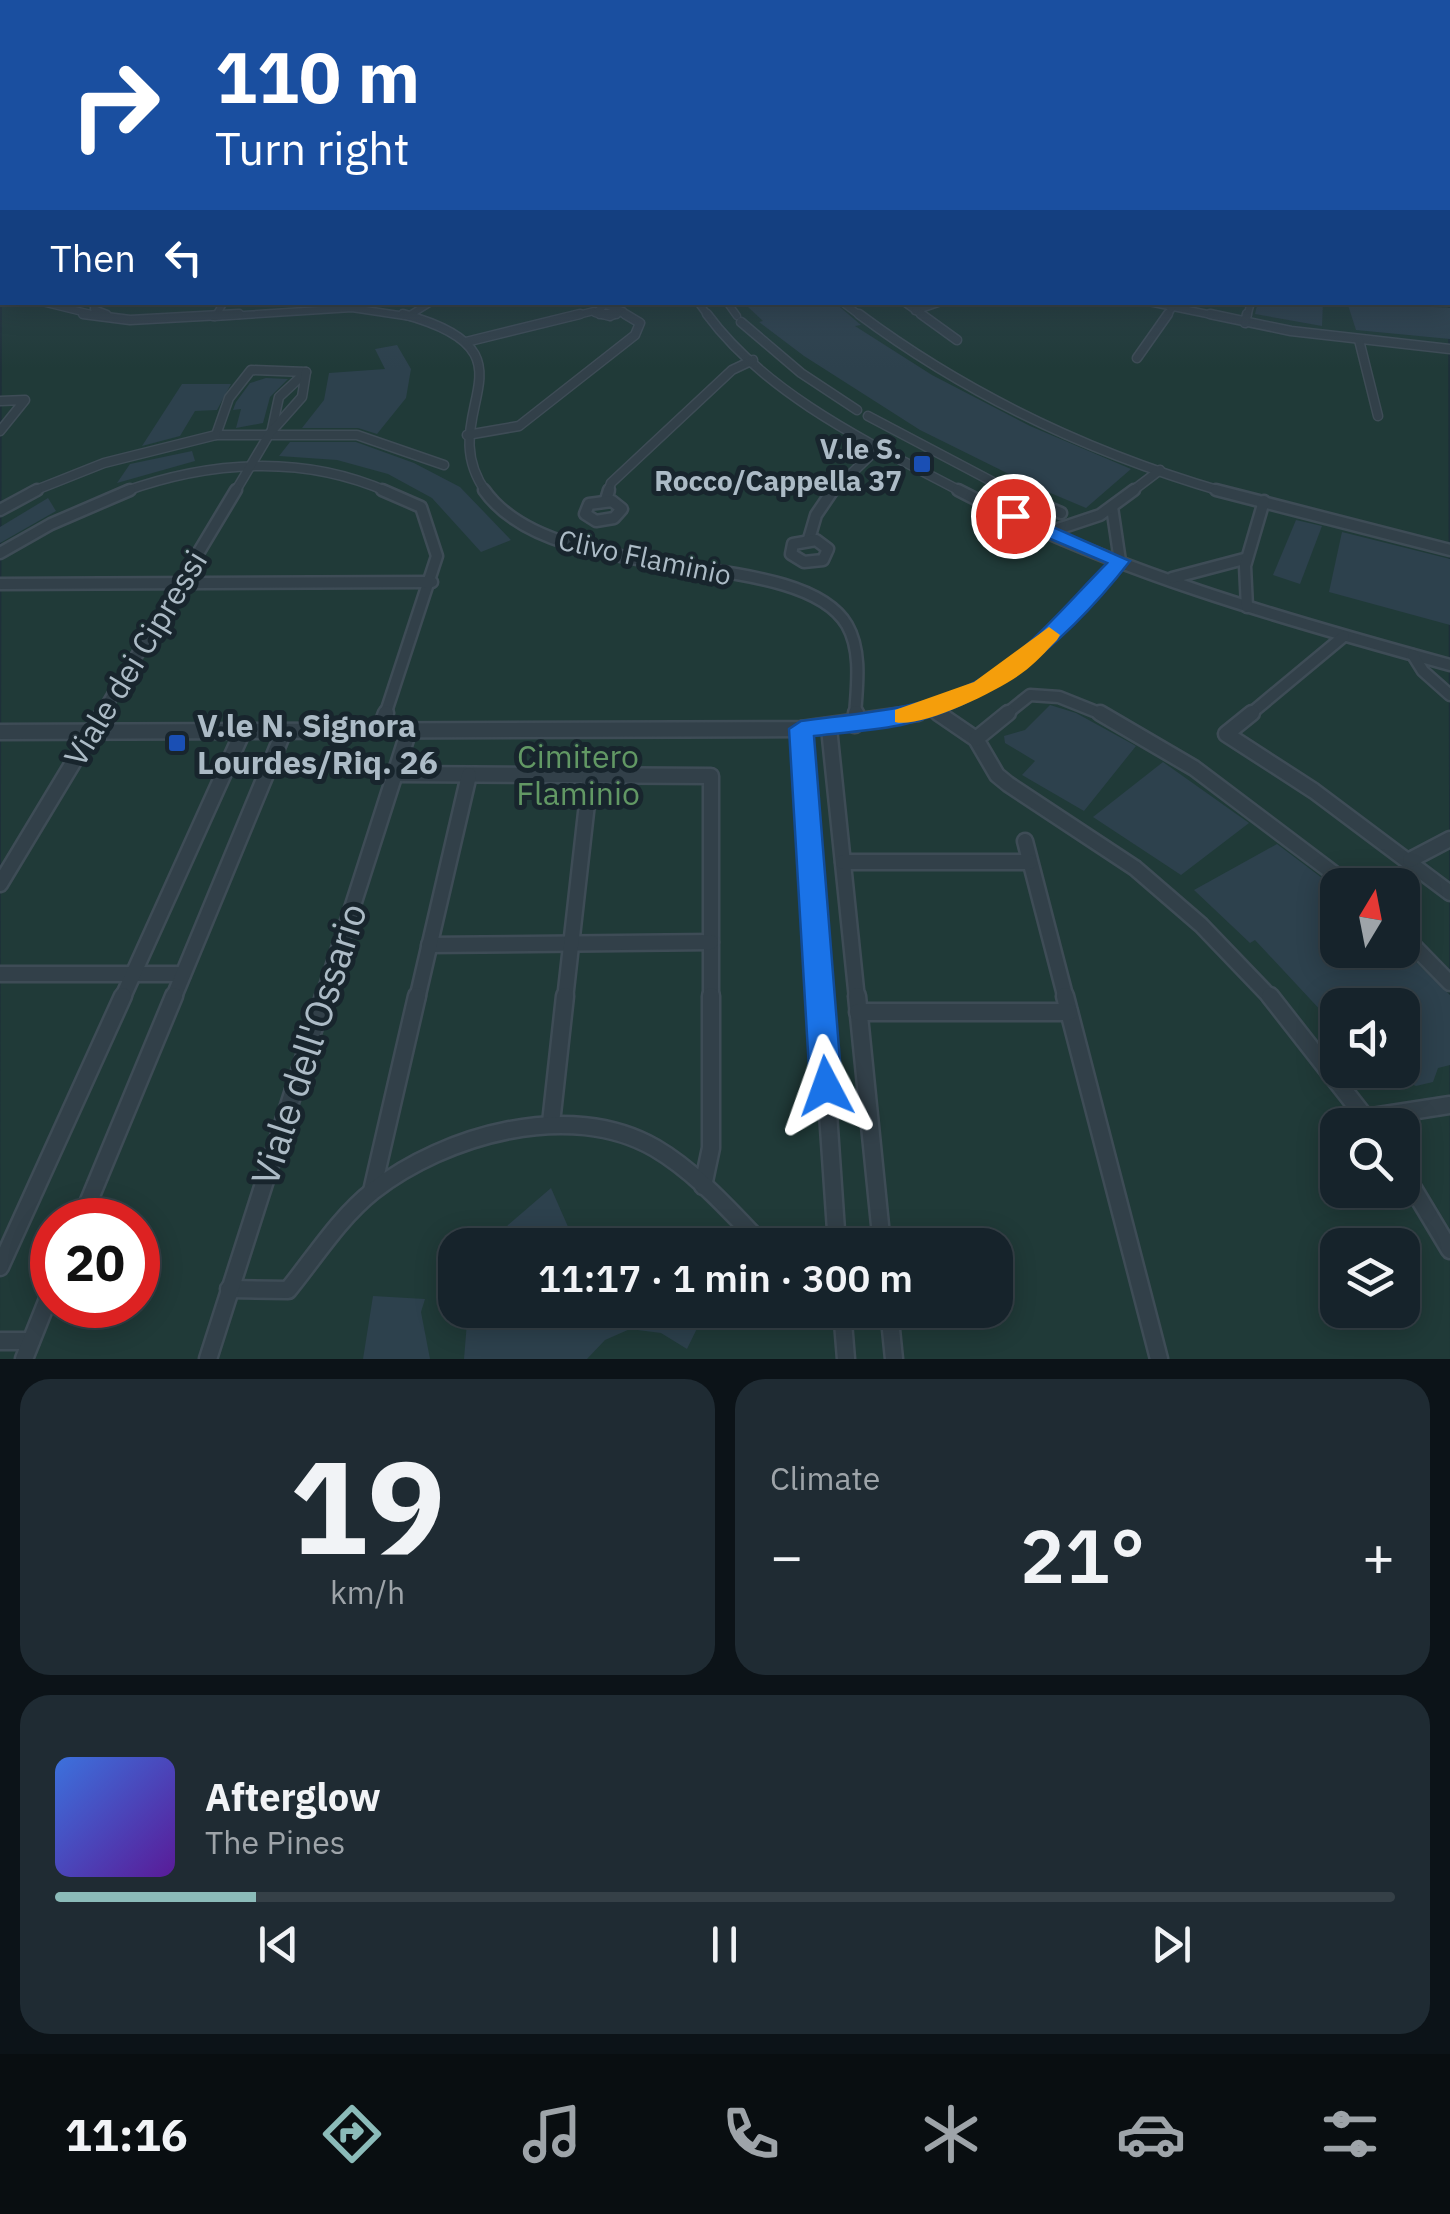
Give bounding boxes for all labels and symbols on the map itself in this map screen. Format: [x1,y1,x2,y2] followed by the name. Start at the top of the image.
[654,430,902,499] place label: V.le S. Rocco/Cappella 37
[911,453,933,475] marker: V.le S. Rocco/Cappella 37
[971,474,1056,559] pin
[555,521,735,593] street label: Clivo Flaminio
[54,542,216,774] street label: Viale dei Cipressi
[197,704,438,783] place label: V.le N. Signora Lourdes/Riq. 26
[166,732,188,754] marker: V.le N. Signora Lourdes/Riq. 26
[516,735,640,814] park label: Cimitero Flaminio
[1320,868,1420,968] north arrow
[239,897,377,1191] street label: Viale dell'Ossario
[774,1034,878,1138] position arrow
[30,1198,160,1328] speed limit sign: 20

